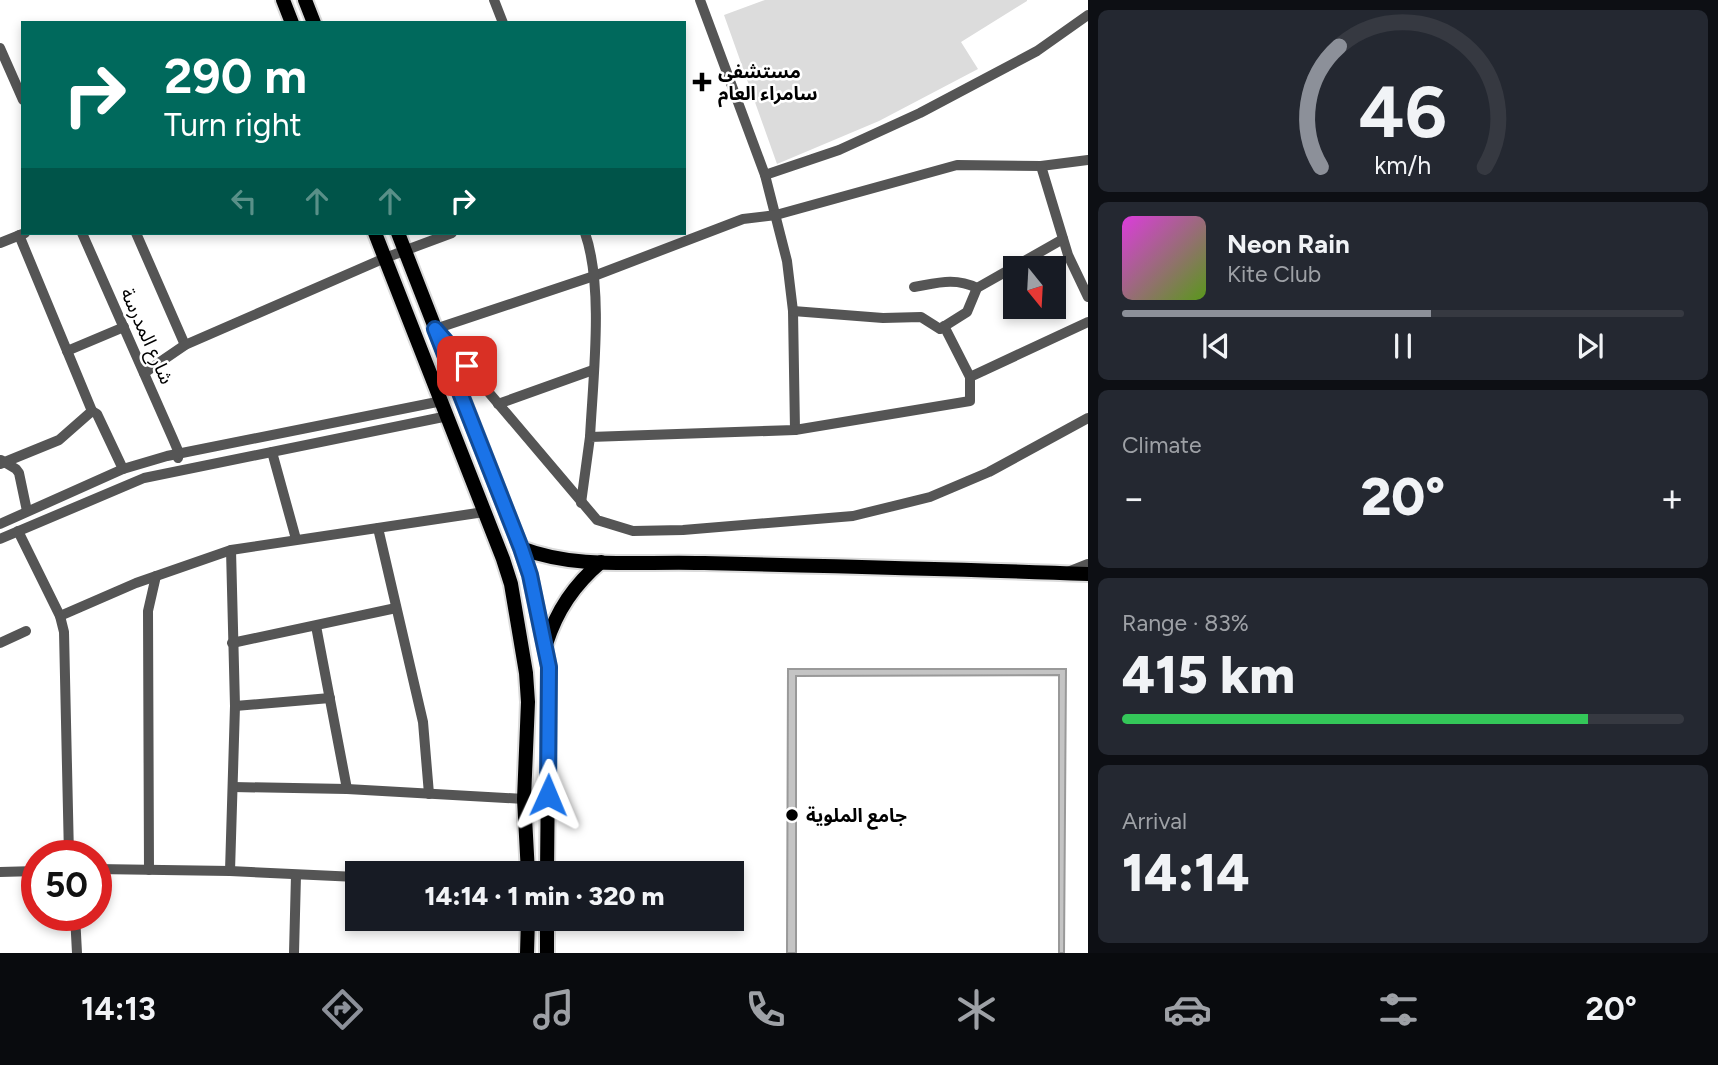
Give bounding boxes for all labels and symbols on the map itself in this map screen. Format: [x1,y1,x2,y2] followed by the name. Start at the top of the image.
[718,60,818,108] place label: مستشفى سامراء العام
[692,72,712,92] marker: مستشفى سامراء العام
[1003,256,1066,318] north arrow
[114,284,178,388] street label: شارع المدرسة
[437,336,497,396] pin
[511,758,585,832] position arrow
[806,804,907,830] place label: جامع الملوية
[784,807,800,823] marker: جامع الملوية
[21,840,112,931] speed limit sign: 50

